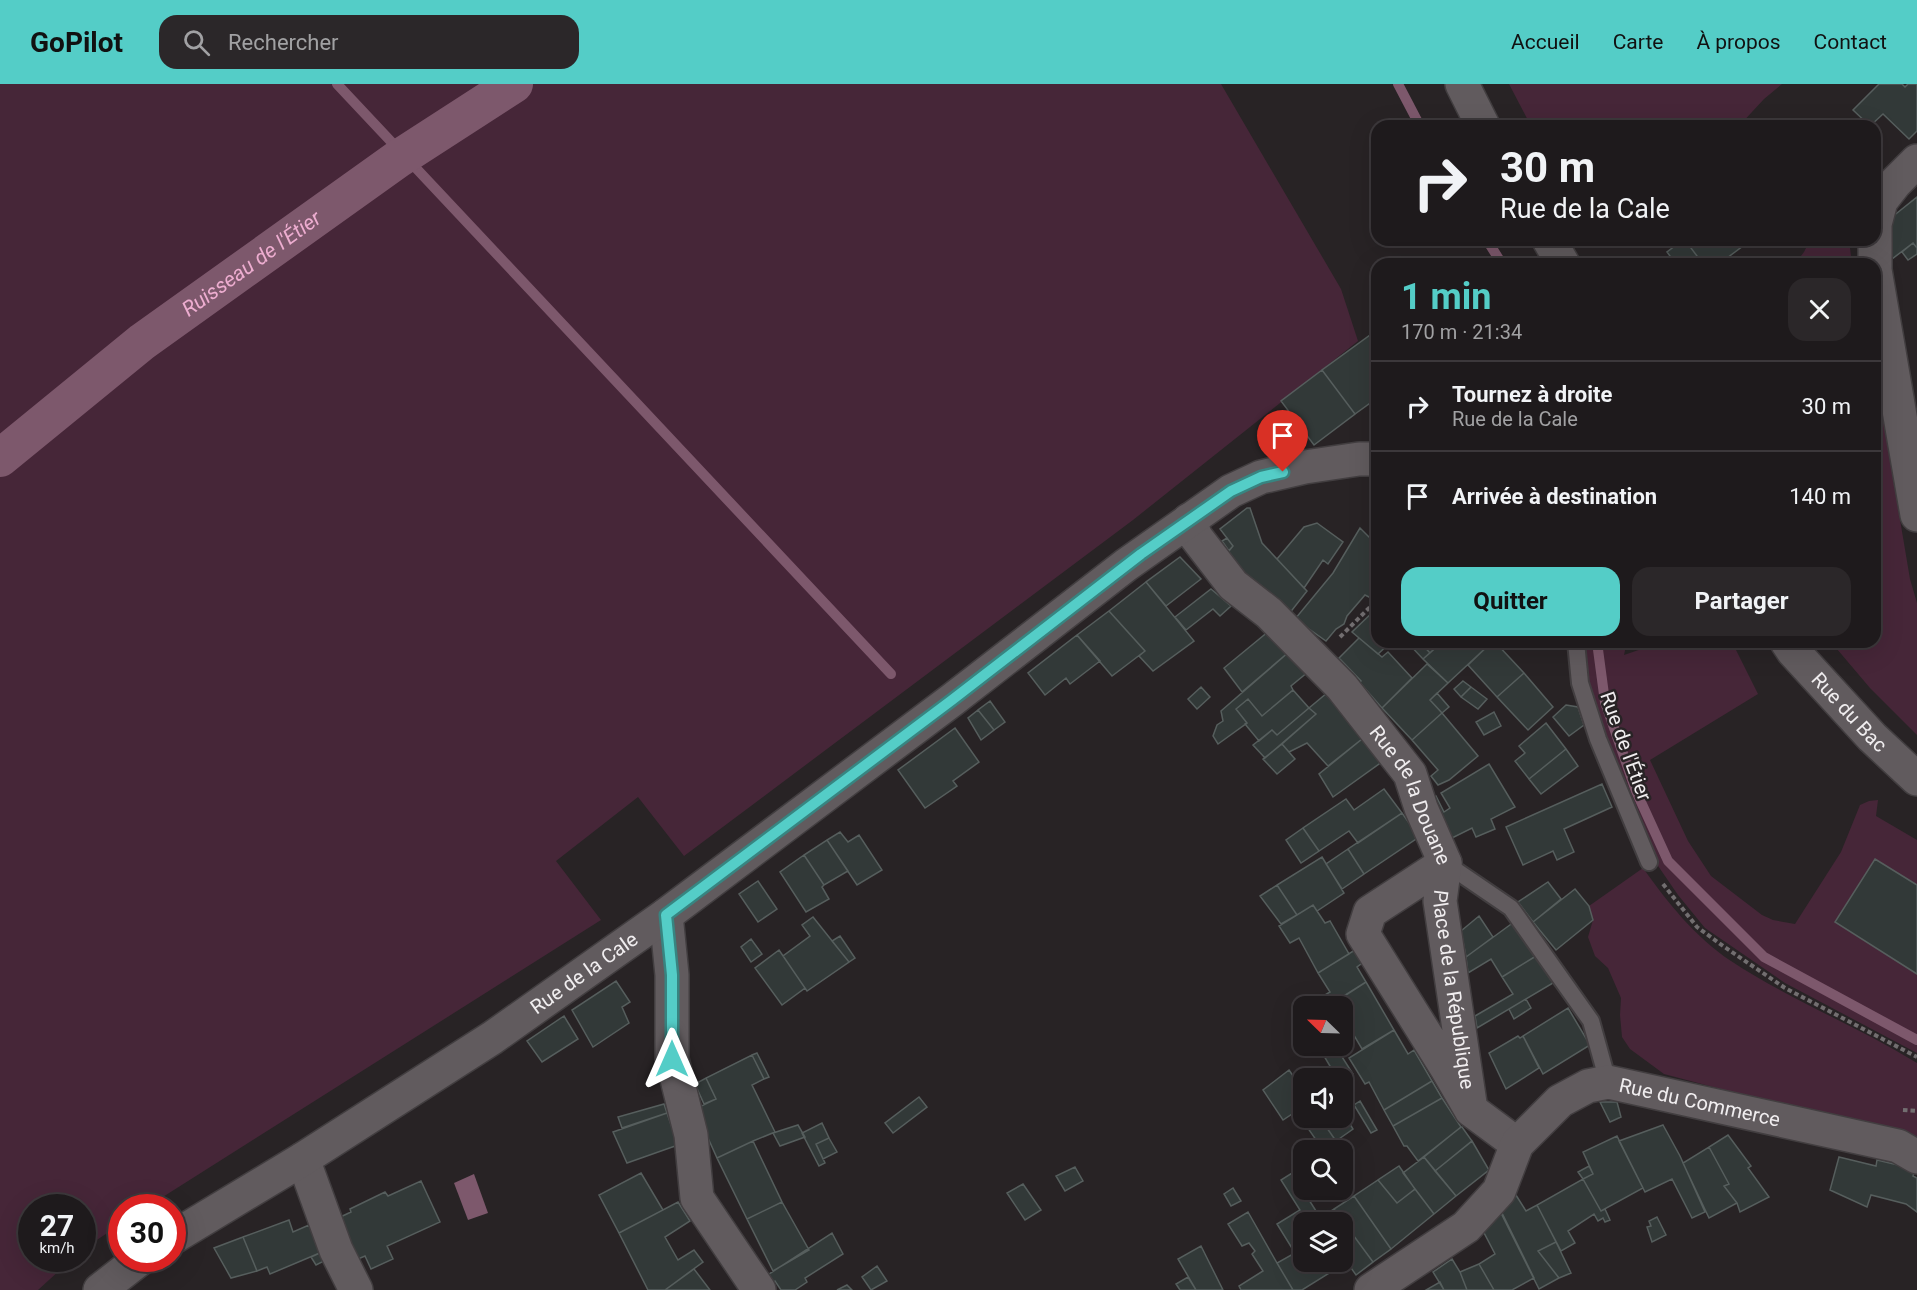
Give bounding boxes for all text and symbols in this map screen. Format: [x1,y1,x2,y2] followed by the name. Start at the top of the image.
[159,15,579,69] search box
[30,26,123,59] text: GoPilot
[180,26,213,59] icon: search
[228,30,339,55] text: Rechercher
[1511,30,1580,54] text: Accueil
[1613,30,1663,54] text: Carte
[1696,30,1781,54] text: À propos
[1814,30,1887,54] text: Contact
[1500,143,1595,192] text: 30 m
[1401,144,1479,222] icon: right
[1500,193,1670,225] text: Rue de la Cale
[177,205,327,321] water label: Ruisseau de l'Étier
[1401,276,1492,318] text: 1 min
[1788,278,1851,341] button: close
[1401,320,1522,344] text: 170 m · 21:34
[1452,382,1612,407] text: Tournez à droite
[1401,390,1434,423] icon: right
[1802,394,1851,419] text: 30 m
[1452,407,1578,431] text: Rue de la Cale
[1257,410,1308,472] pin
[1266,419,1299,452] icon: arrive
[1401,480,1434,513] icon: arrive
[1452,484,1657,509] text: Arrivée à destination
[1789,484,1851,509] text: 140 m
[1401,567,1620,636] button: Quitter
[1632,567,1851,636] button: Partager
[1807,667,1892,757] street label: Rue du Bac
[1595,688,1657,804] street label: Rue de l'Étier
[1365,721,1456,868] street label: Rue de la Douane
[1428,888,1480,1091] street label: Place de la République
[526,927,642,1019] street label: Rue de la Cale
[1293,996,1353,1056] north arrow
[1293,996,1353,1272] map controls
[640,1027,704,1091] position arrow
[1293,1068,1353,1128] button: sound
[1617,1073,1782,1132] street label: Rue du Commerce
[1293,1140,1353,1200] button: search
[108,1194,186,1272] speed limit sign: 30
[40,1208,74,1243] text: 27
[1293,1212,1353,1272] button: layers
[39,1239,75,1257] text: km/h

